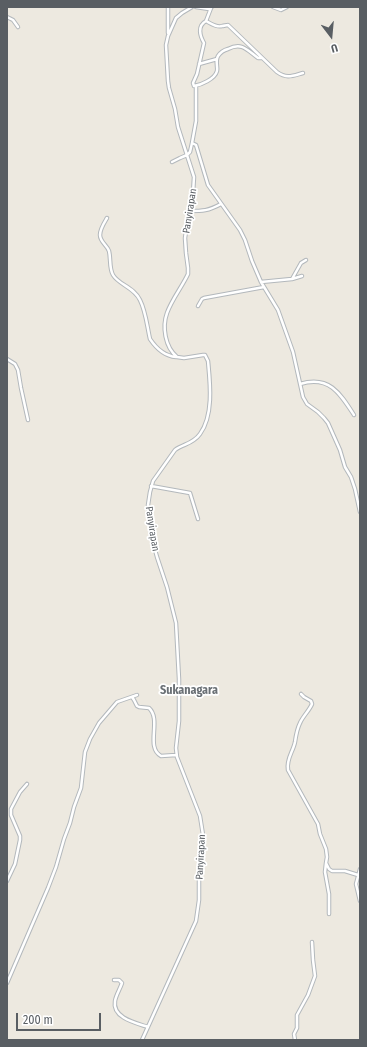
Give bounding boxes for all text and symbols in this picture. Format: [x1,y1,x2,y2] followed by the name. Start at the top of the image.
[311,16,351,56] north arrow
[330,41,339,55] text: U
[181,188,199,234] street label: Panyirapan
[143,506,161,552] street label: Panyirapan
[160,684,218,698] district label: Sukanagara
[194,834,208,880] street label: Panyirapan
[18,1005,103,1031] scale bar
[23,1013,53,1027] text: 200 m

